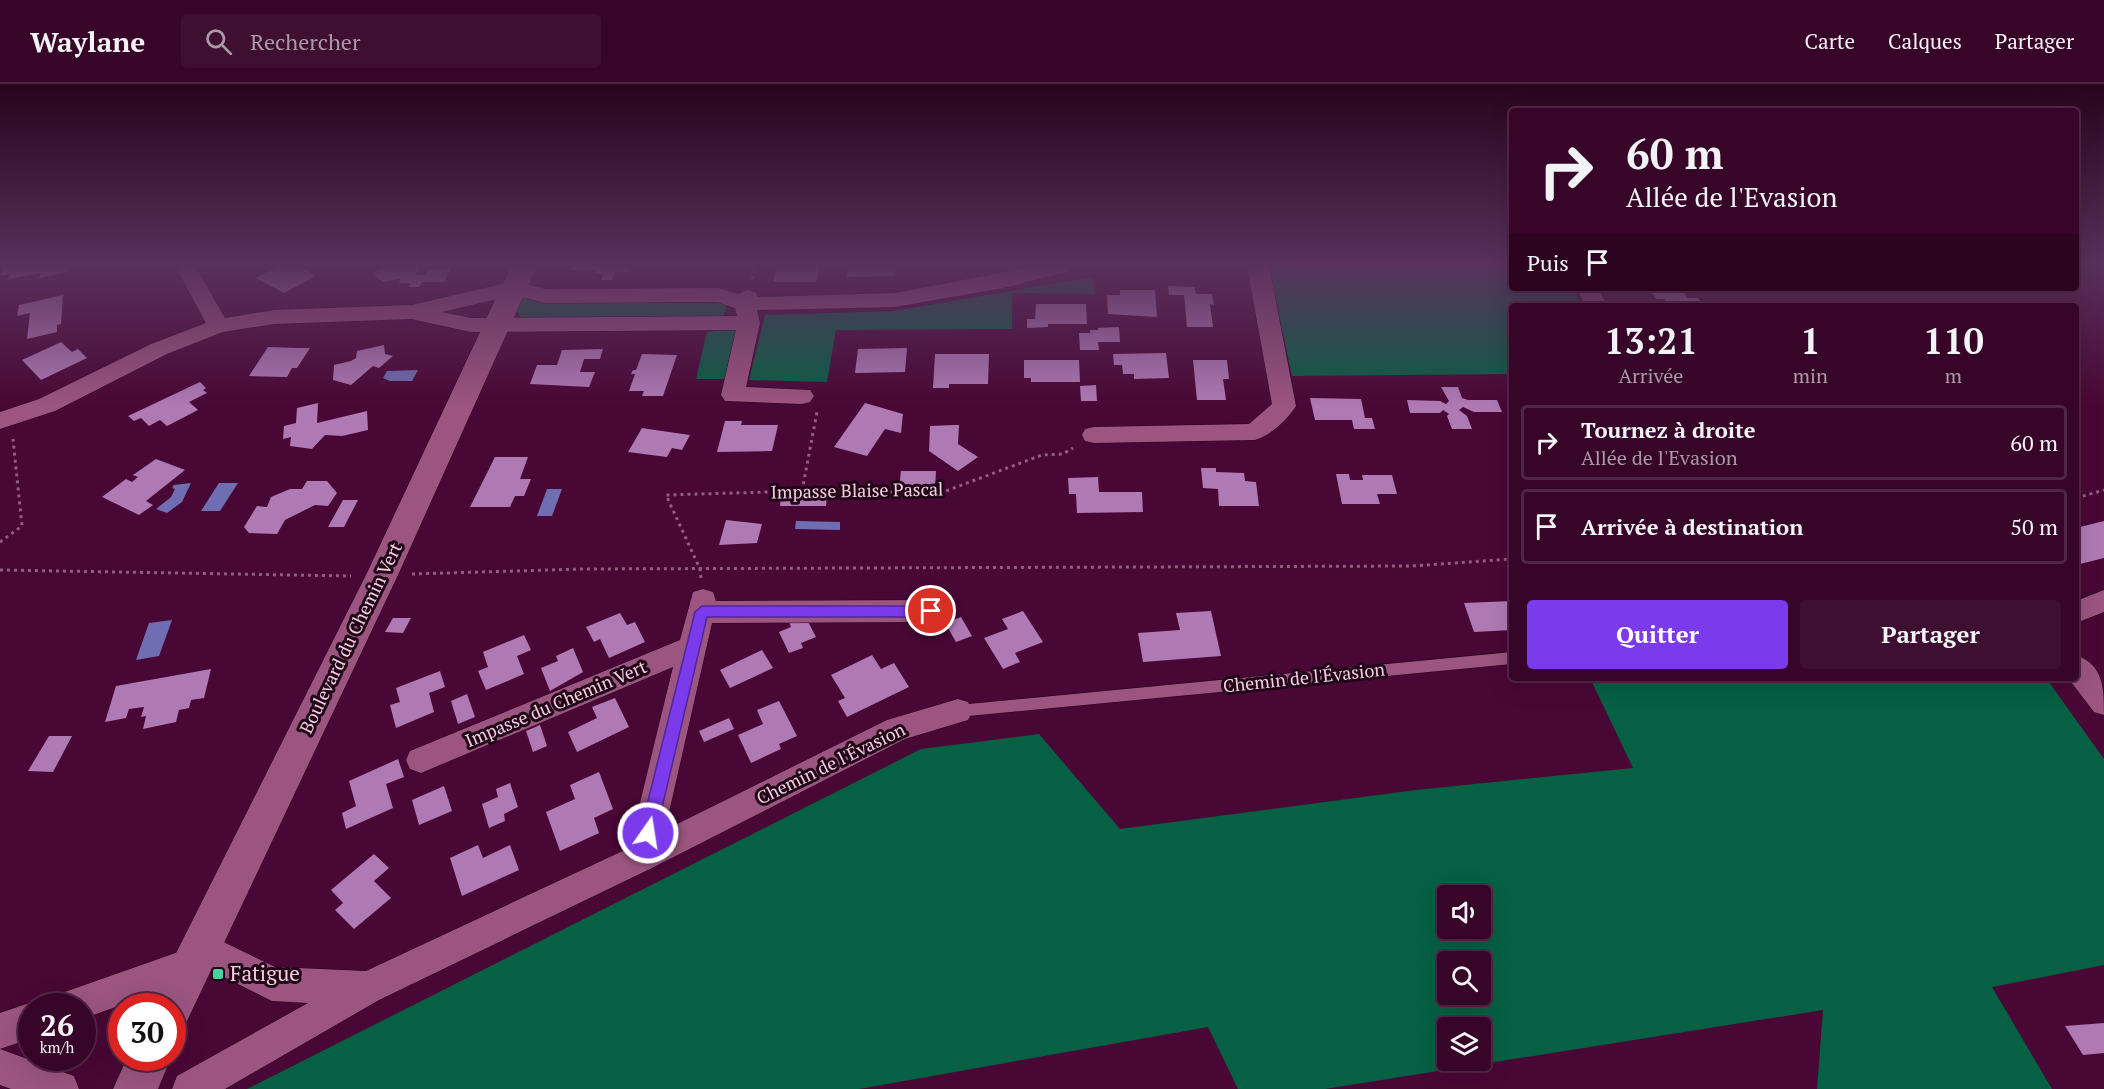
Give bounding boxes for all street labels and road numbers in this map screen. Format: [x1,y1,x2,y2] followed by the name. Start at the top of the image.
[770,476,944,504] street label: Impasse Blaise Pascal
[293,538,407,737] street label: Boulevard du Chemin Vert
[461,654,650,752] street label: Impasse du Chemin Vert
[1222,657,1386,697] street label: Chemin de l'Évasion
[752,717,909,810] street label: Chemin de l'Évasion

